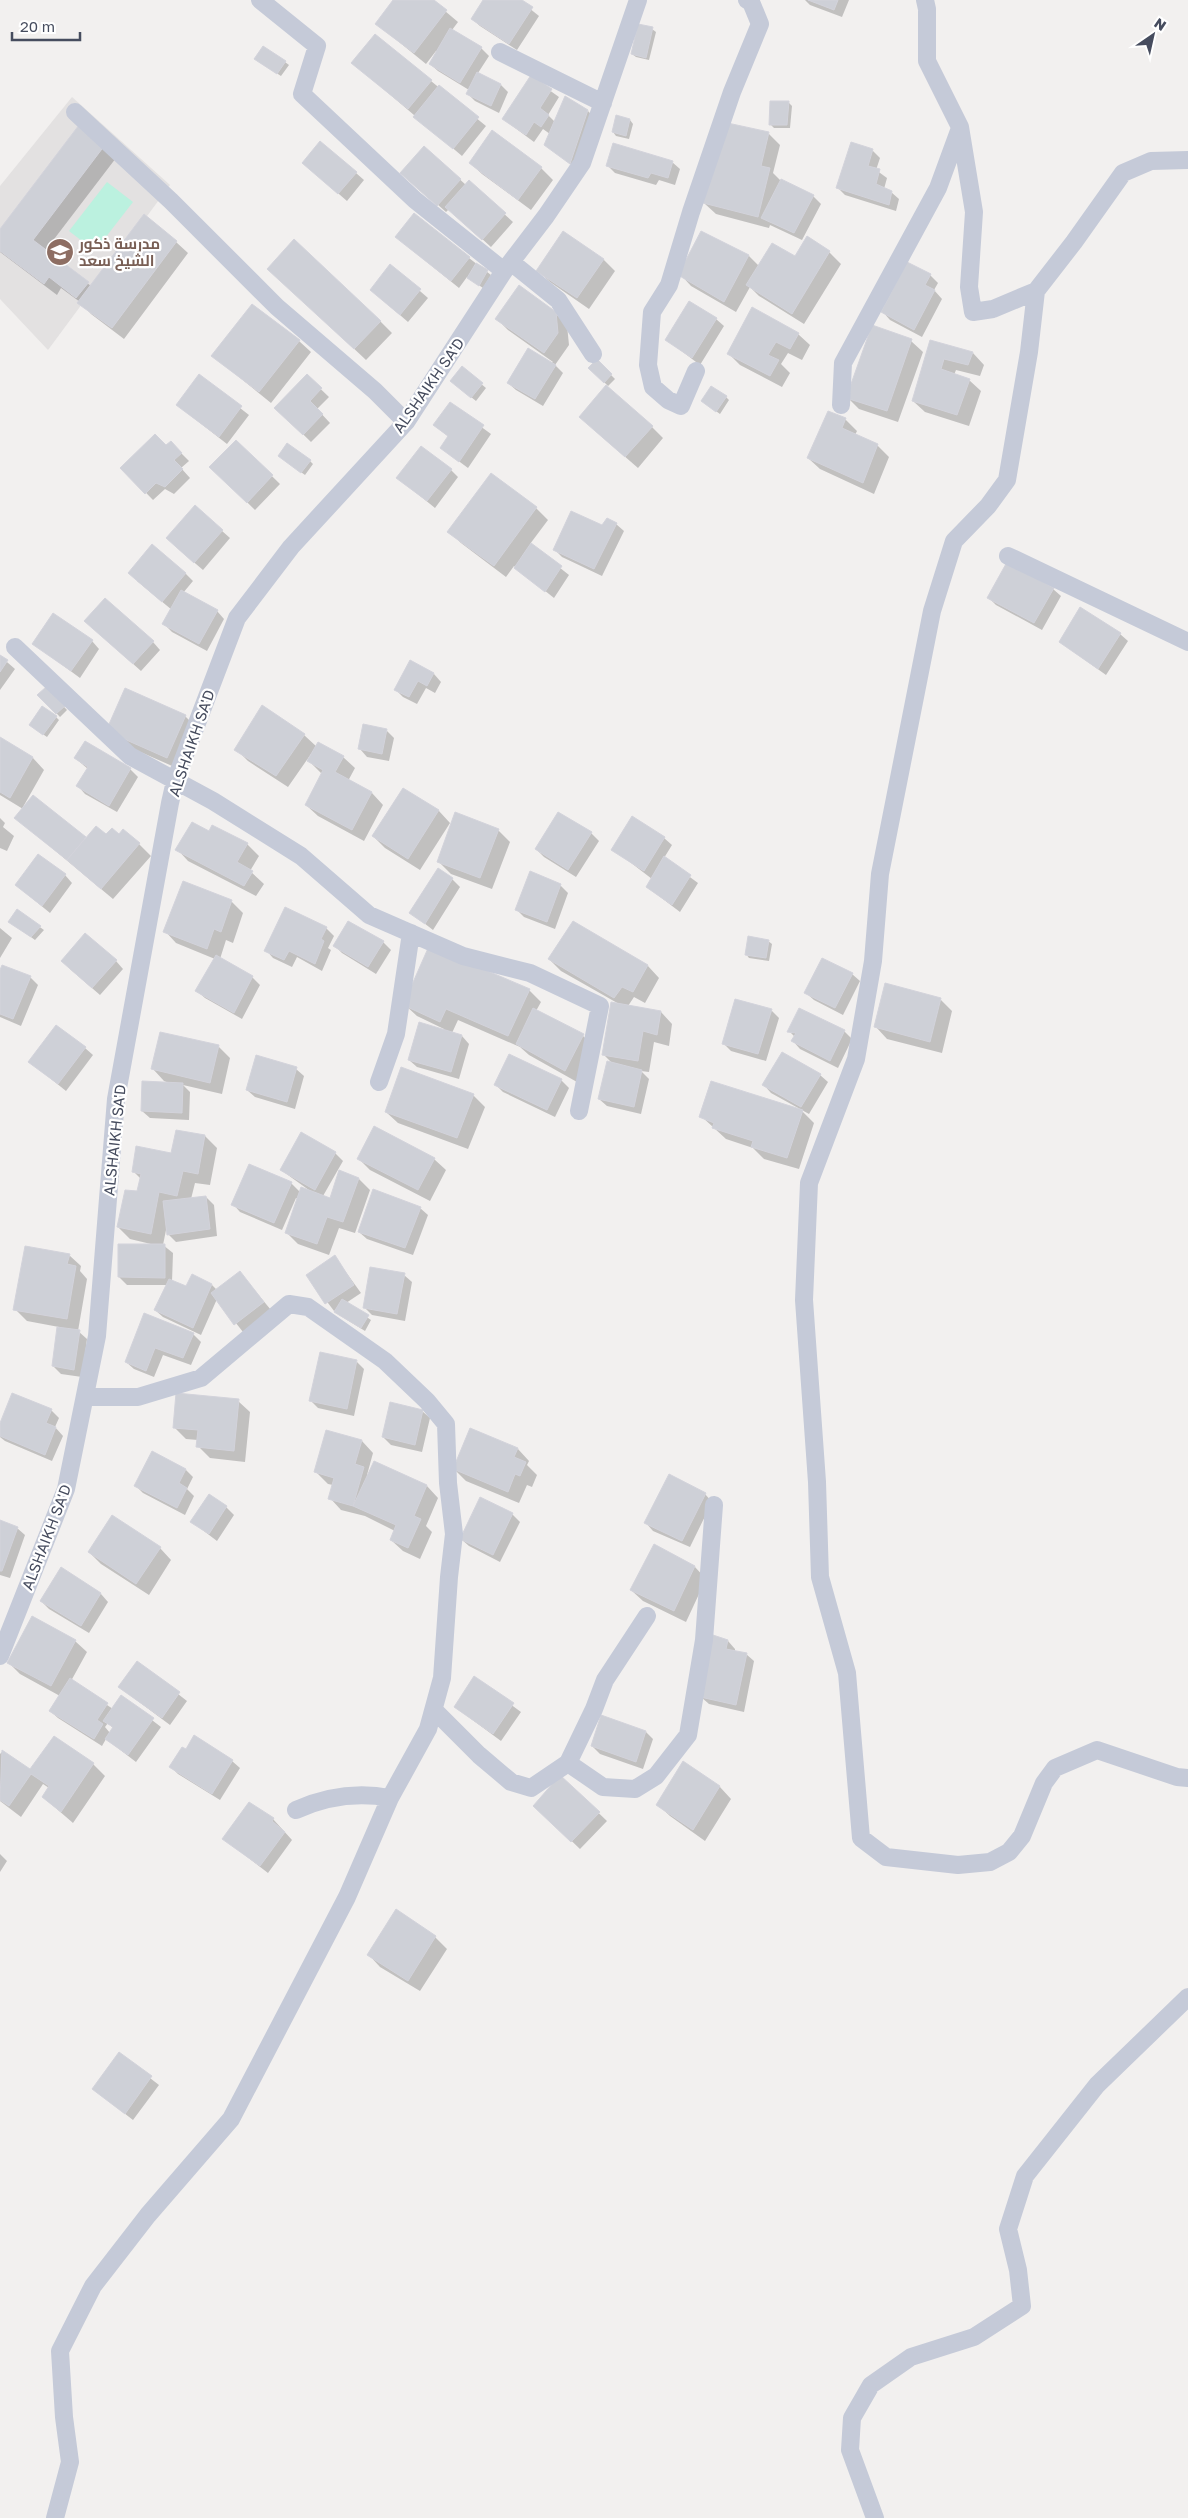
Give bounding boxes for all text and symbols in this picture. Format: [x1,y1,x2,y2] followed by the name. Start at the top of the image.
[12,10,80,42] scale bar
[1128,10,1178,60] north arrow
[1151,14,1170,34] text: N
[20,17,55,35] text: 20 m
[78,234,160,271] place label: مدرسة ذكور الشيخ سعد
[45,237,75,267] school or university icon: مدرسة ذكور الشيخ سعد
[389,334,467,436] street label: ALSHAIKH SA'D
[164,687,218,799] street label: ALSHAIKH SA'D
[99,1084,129,1196] street label: ALSHAIKH SA'D
[18,1482,74,1592] street label: ALSHAIKH SA'D

